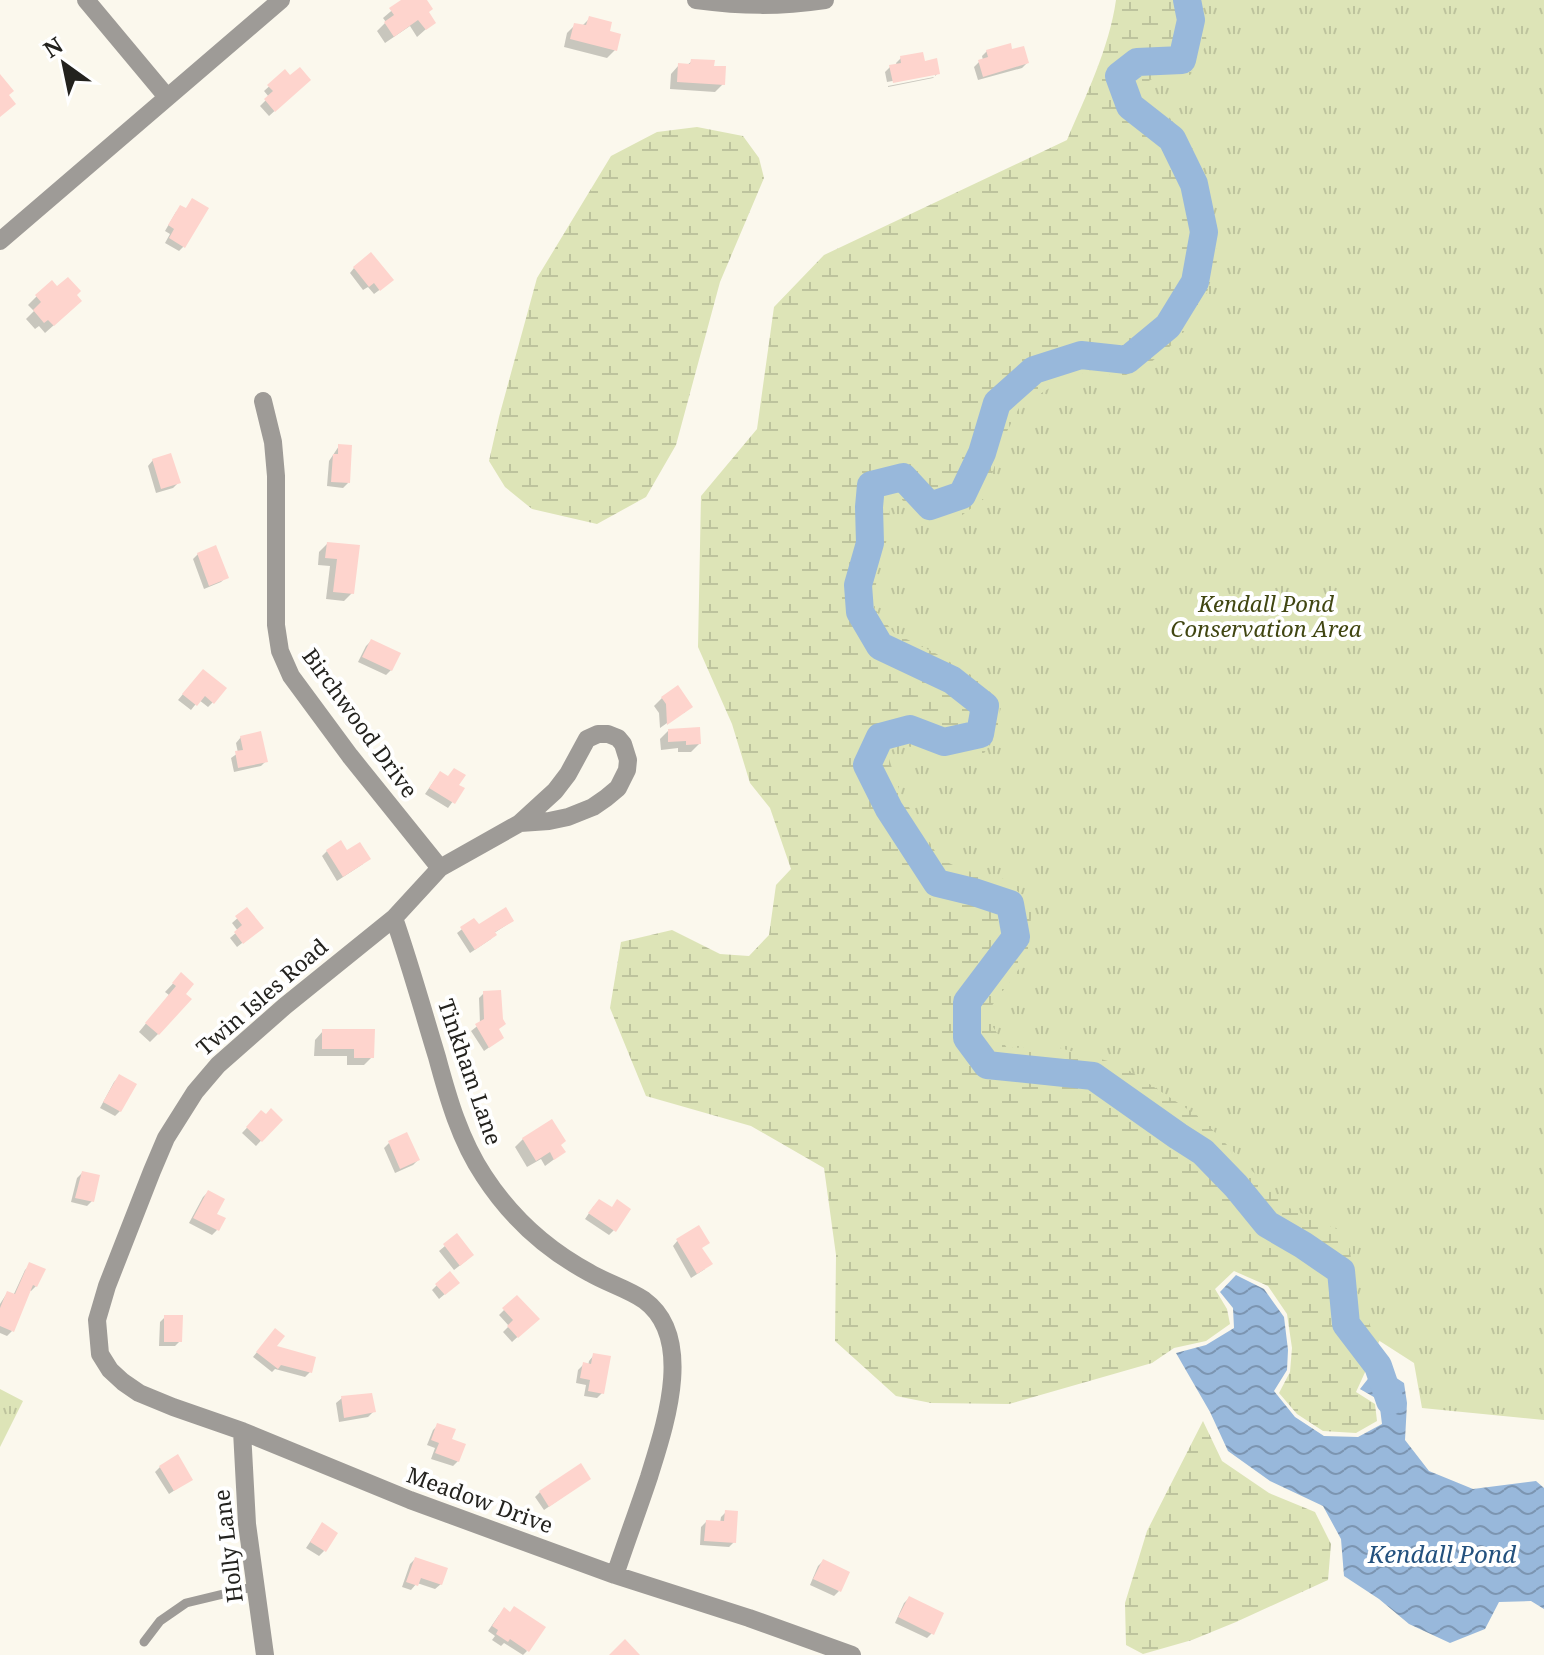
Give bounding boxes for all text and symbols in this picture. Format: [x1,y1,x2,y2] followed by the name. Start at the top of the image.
[24,24,104,104] north arrow
[37,29,68,64] text: N
[1171,588,1362,643] park label: Kendall Pond Conservation Area
[296,642,425,803] street label: Birchwood Drive
[189,931,334,1062] street label: Twin Isles Road
[432,995,510,1149] street label: Tinkham Lane
[403,1459,558,1539] street label: Meadow Drive
[205,1488,249,1605] street label: Holly Lane
[1367,1537,1516,1570] water label: Kendall Pond

